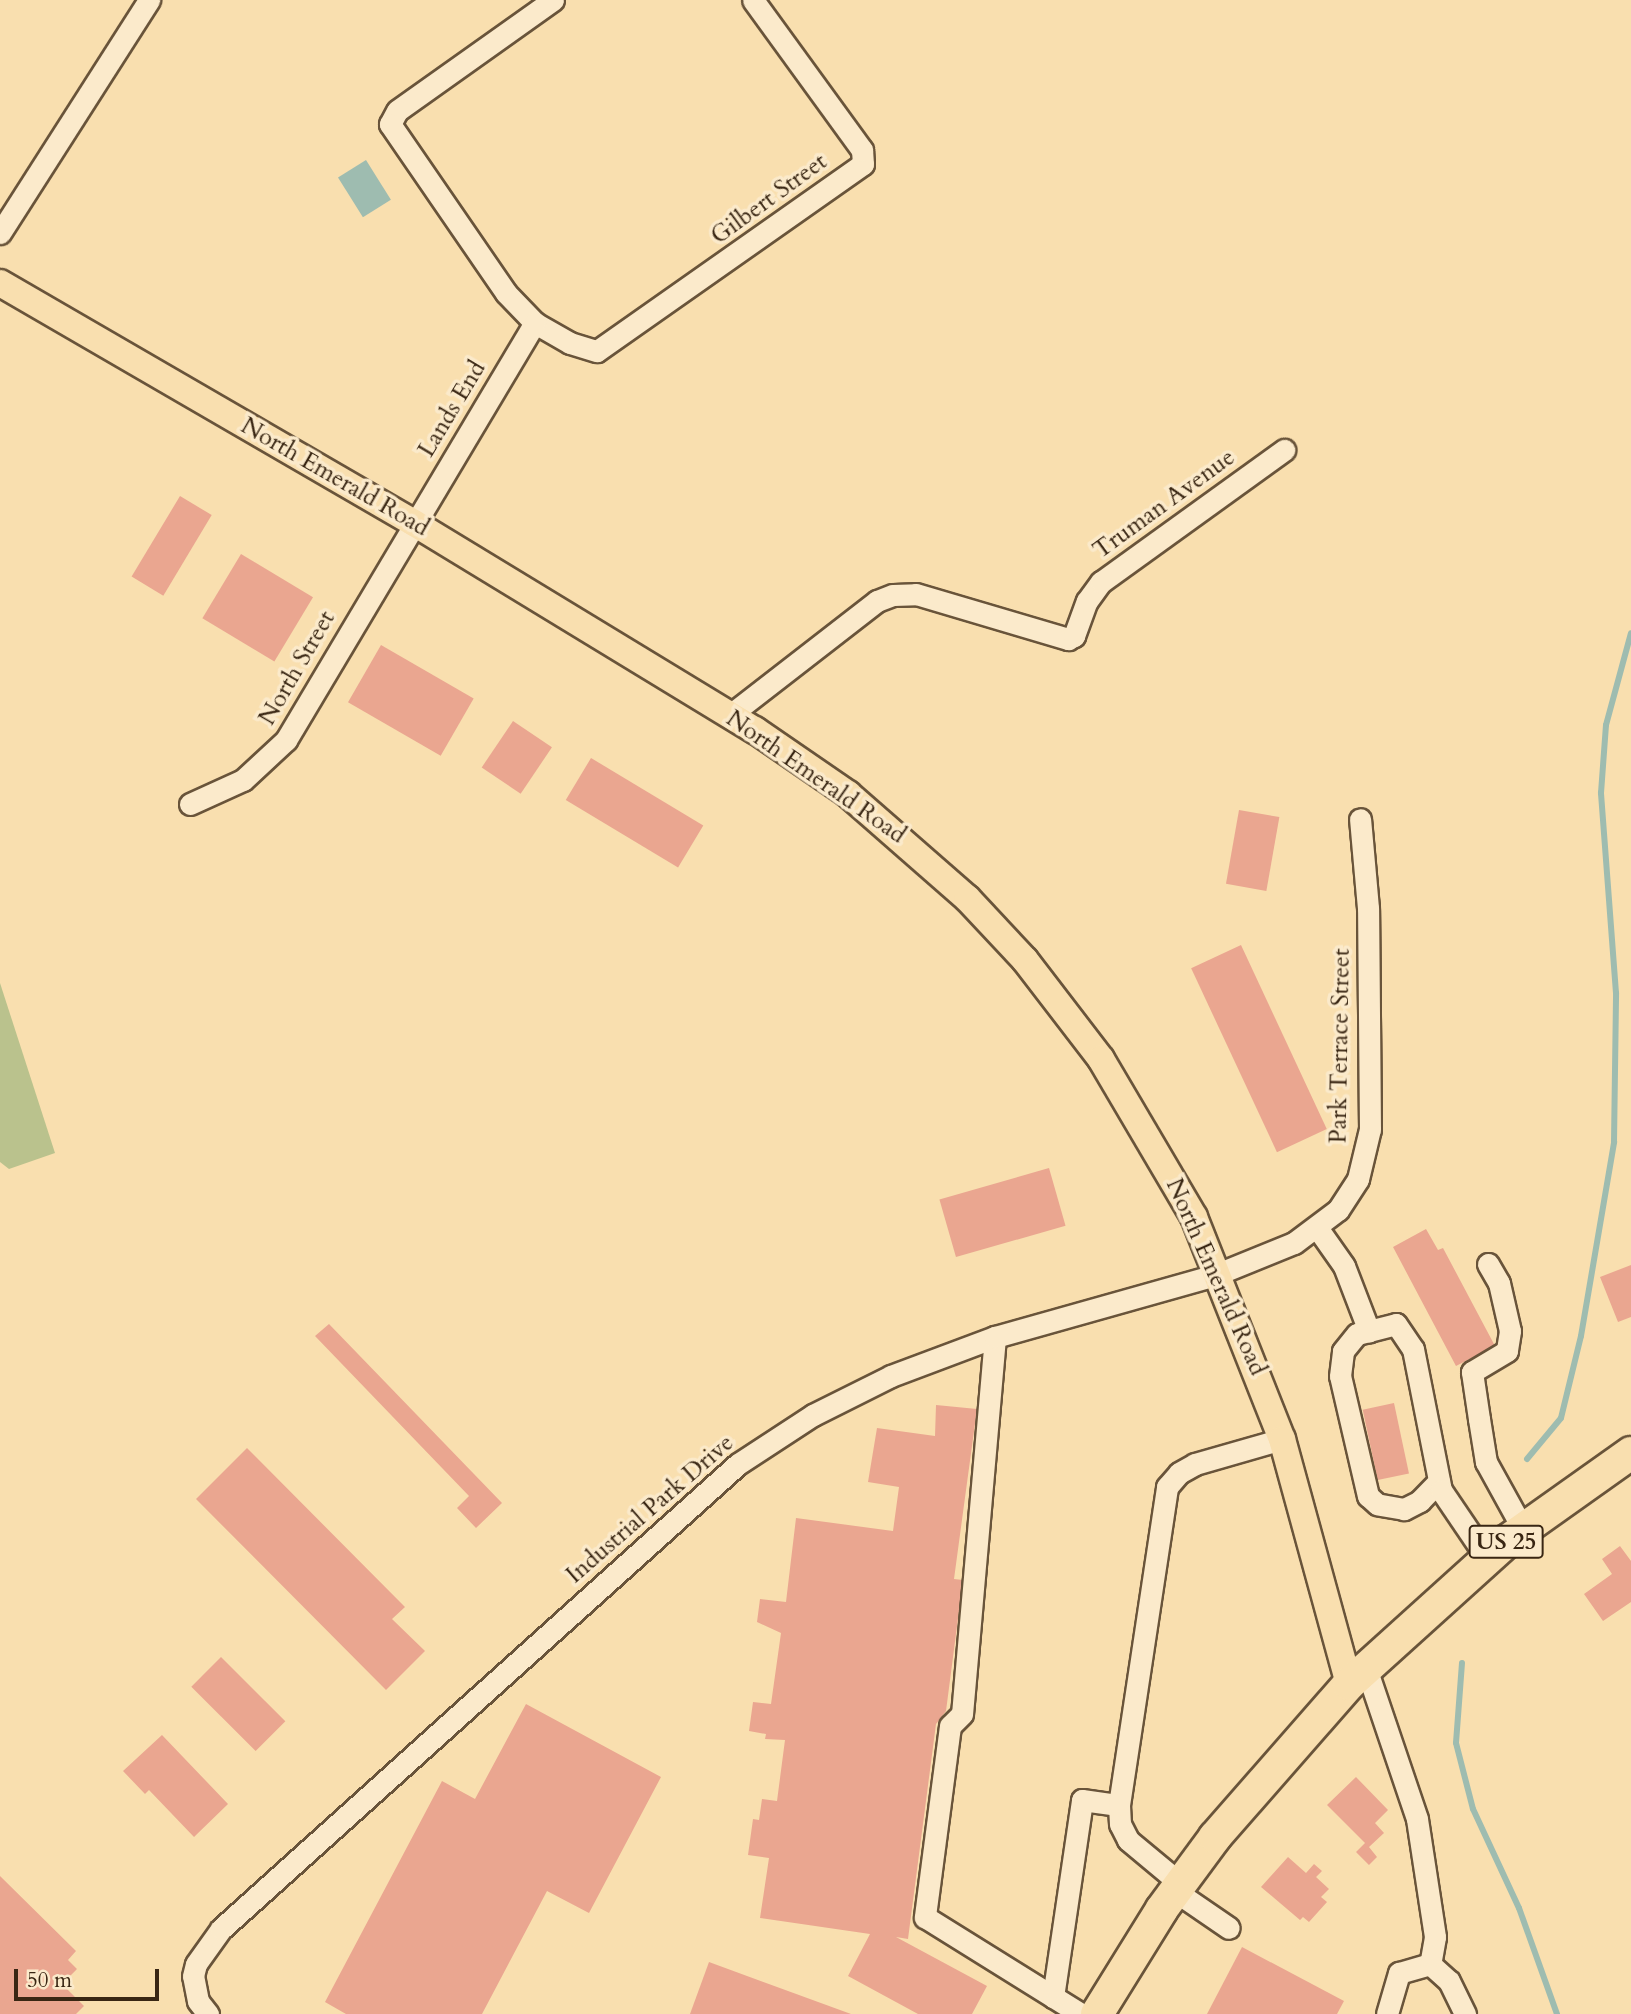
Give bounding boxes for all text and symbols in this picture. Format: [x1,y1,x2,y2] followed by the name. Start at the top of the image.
[705,147,833,251] street label: Gilbert Street
[412,356,492,462] street label: Lands End
[236,411,434,543] street label: North Emerald Road
[1088,443,1240,565] street label: Truman Avenue
[253,606,341,730] street label: North Street
[721,704,911,850] street label: North Emerald Road
[1324,948,1356,1144] street label: Park Terrace Street
[1160,1174,1272,1380] street label: North Emerald Road
[560,1428,740,1590] street label: Industrial Park Drive
[1468,1522,1544,1562] road number: US 25
[18,1954,163,1998] scale bar
[27,1966,72,1995] text: 50 m

